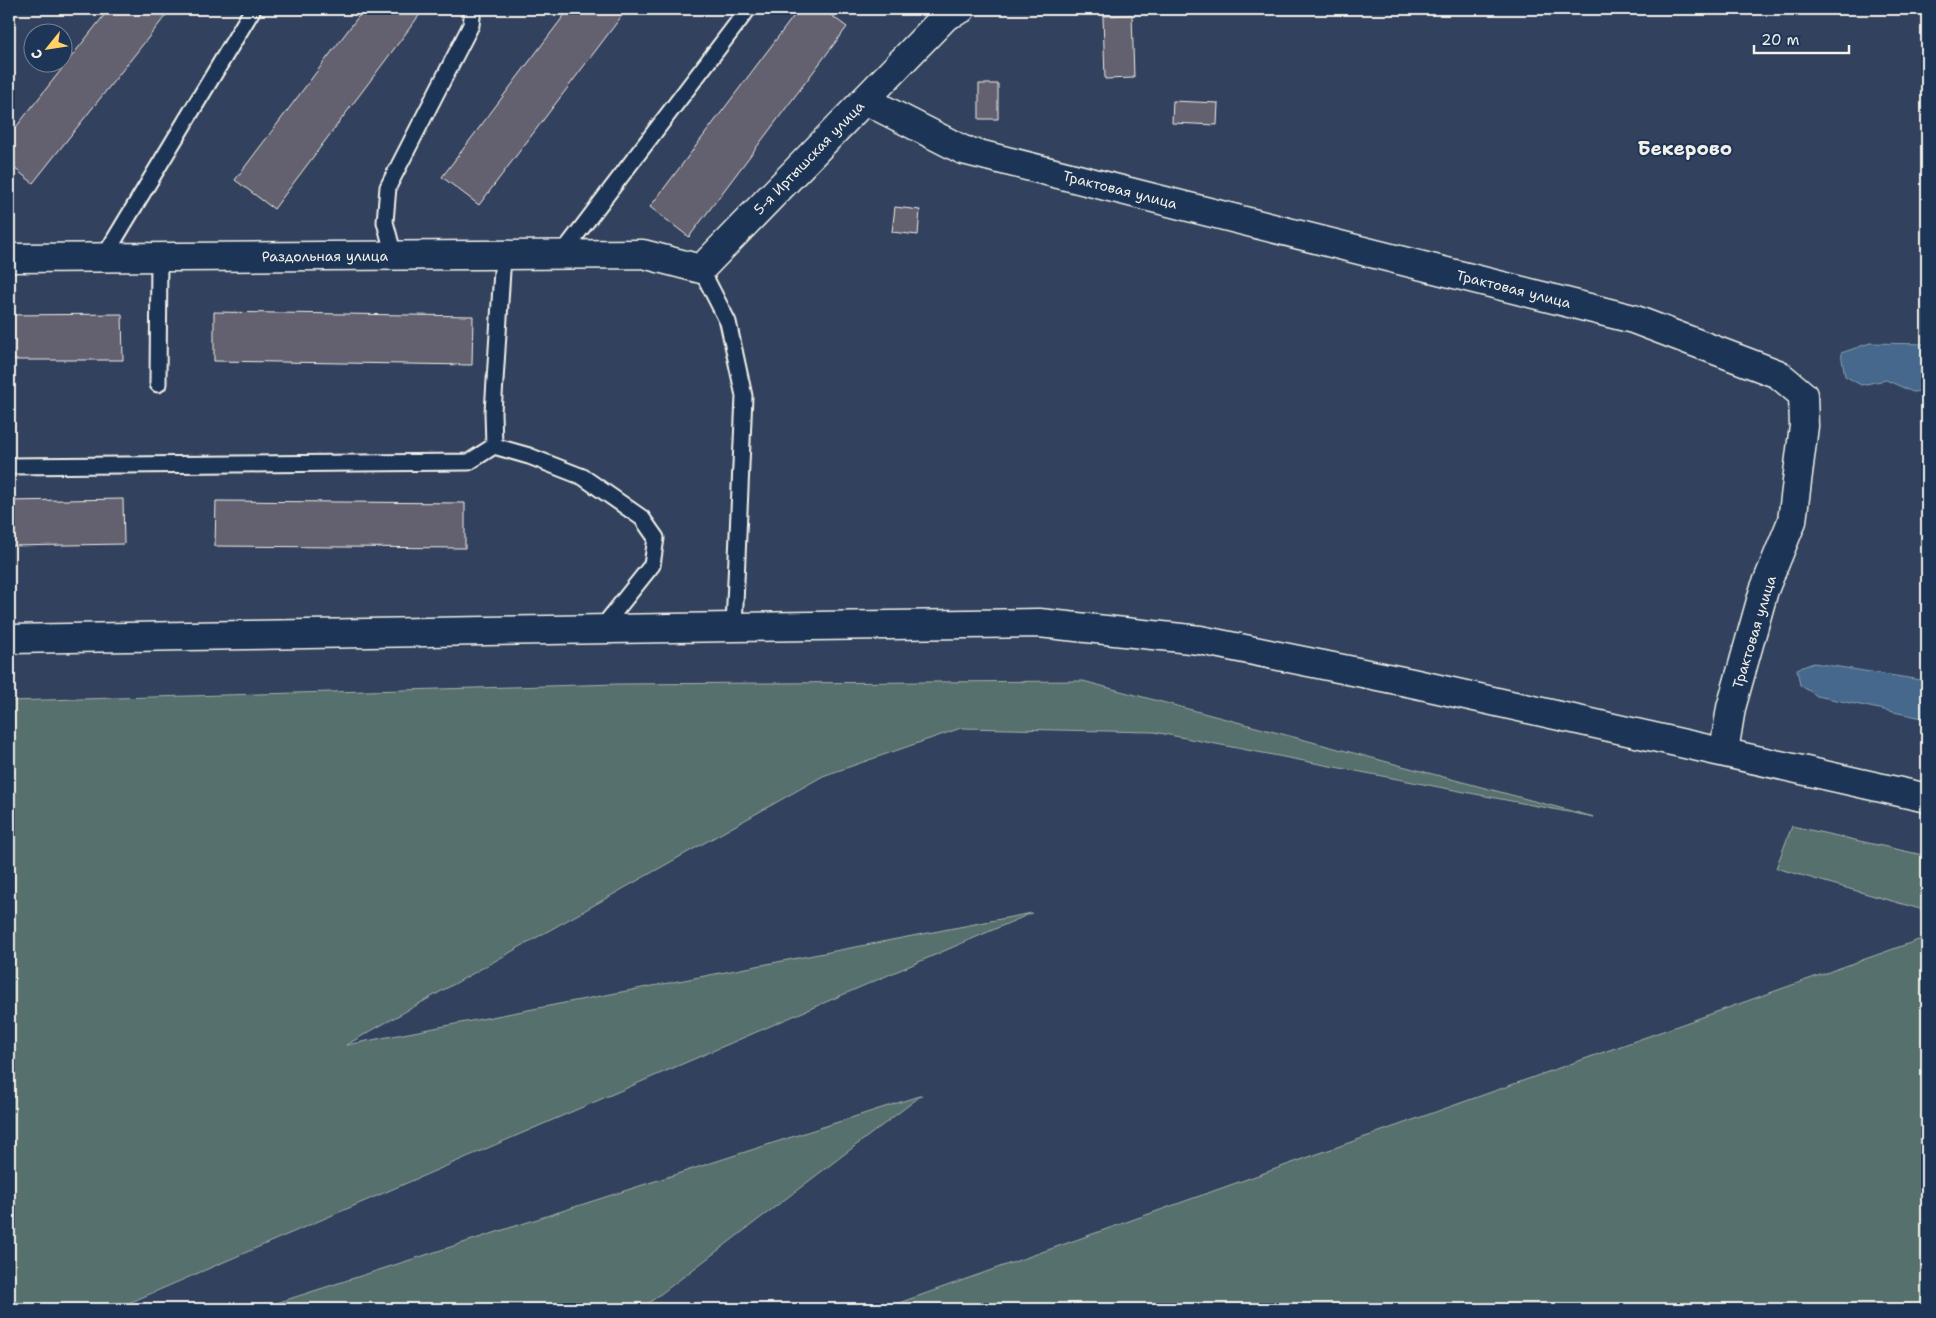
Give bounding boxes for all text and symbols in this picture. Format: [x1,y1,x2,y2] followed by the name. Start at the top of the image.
[22,22,72,72] north arrow
[1754,22,1848,54] scale bar
[1761,30,1800,50] text: 20 m
[27,46,47,63] text: С
[750,97,868,218] street label: 5-я Иртышская улица
[1638,136,1732,161] district label: Бекерово
[1061,167,1179,213] street label: Трактовая улица
[262,247,389,265] street label: Раздольная улица
[1455,266,1573,312] street label: Трактовая улица
[1728,573,1780,691] street label: Трактовая улица

